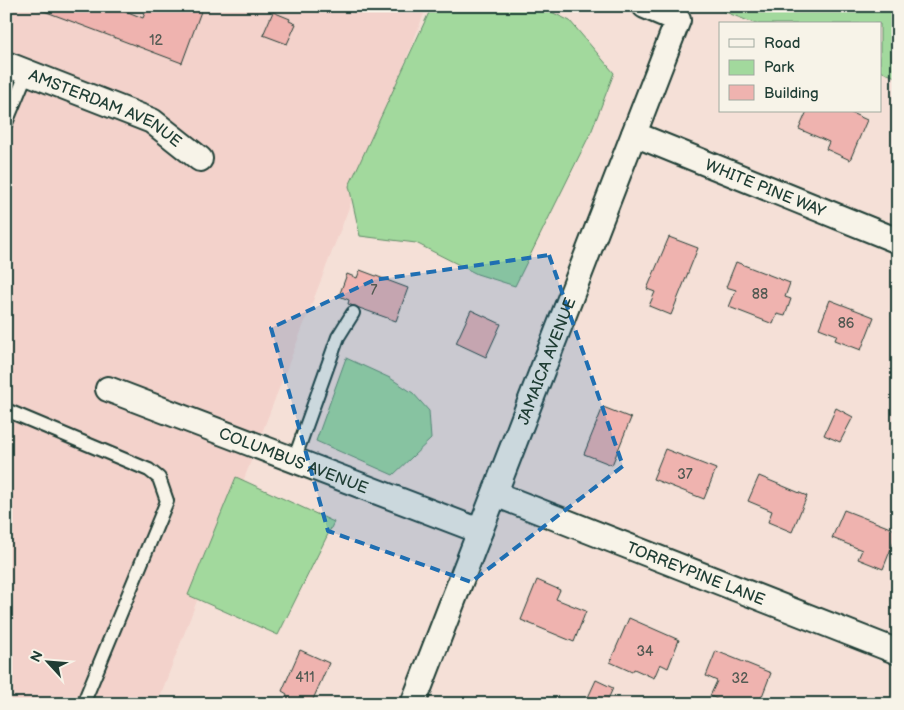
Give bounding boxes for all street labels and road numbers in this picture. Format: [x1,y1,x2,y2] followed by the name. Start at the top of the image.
[26,66,185,152] street label: AMSTERDAM AVENUE
[702,156,829,222] street label: WHITE PINE WAY
[514,295,581,428] street label: JAMAICA AVENUE
[216,424,371,498] street label: COLUMBUS AVENUE
[624,539,767,610] street label: TORREYPINE LANE

